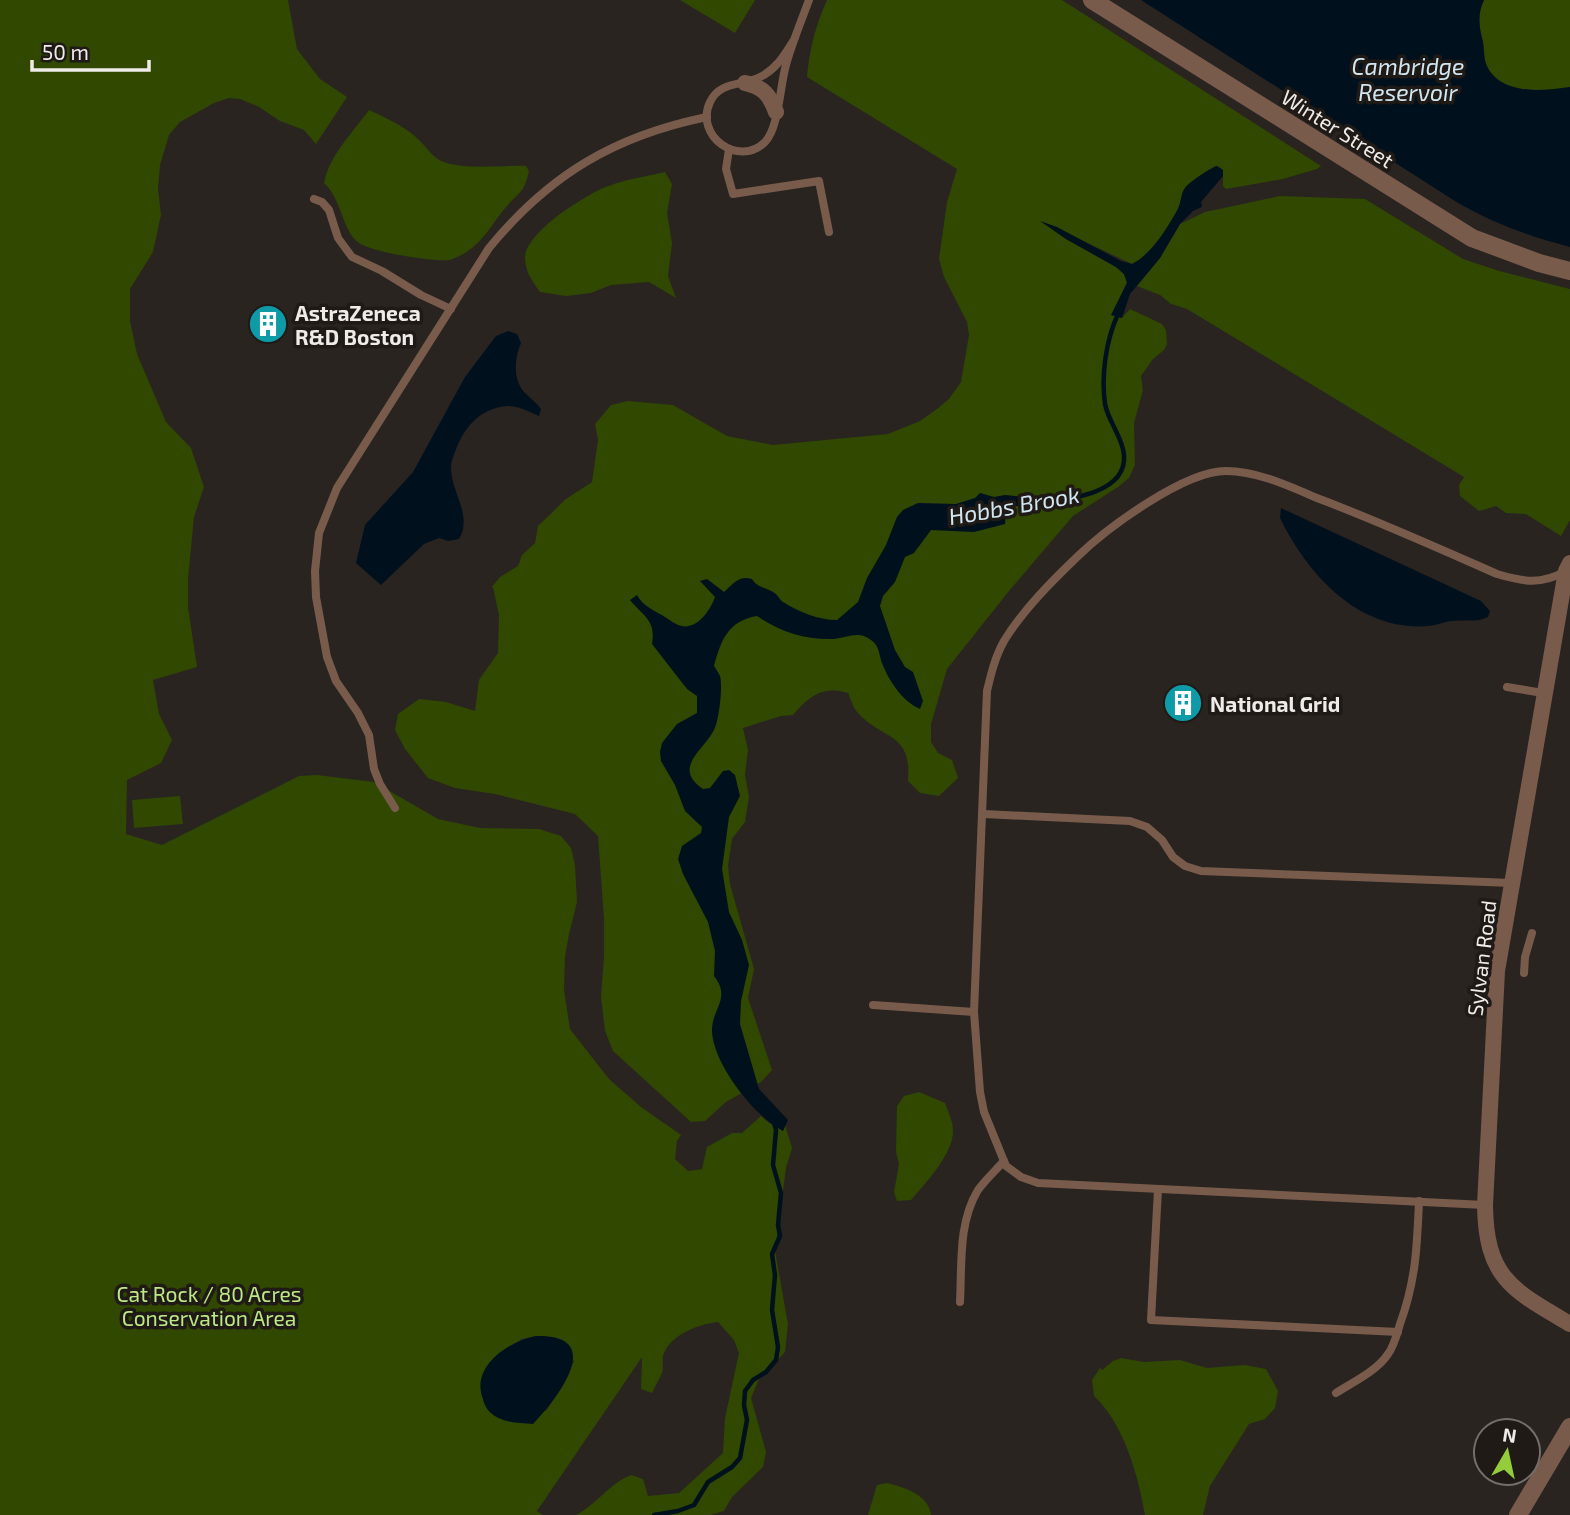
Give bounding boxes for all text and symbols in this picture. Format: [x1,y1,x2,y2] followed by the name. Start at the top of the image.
[32,28,149,72] scale bar
[42,39,89,64] text: 50 m
[1352,52,1464,106] water label: Cambridge Reservoir
[1277,84,1399,172] street label: Winter Street
[295,300,421,349] place label: AstraZeneca R&D Boston
[247,303,289,345] building icon: AstraZeneca R&D Boston
[946,480,1082,530] water label: Hobbs Brook
[1162,682,1204,724] building icon: National Grid
[1210,691,1340,716] place label: National Grid
[1462,899,1500,1017] street label: Sylvan Road
[117,1281,301,1330] park label: Cat Rock / 80 Acres Conservation Area
[1472,1417,1542,1487] north arrow
[1501,1422,1518,1447] text: N

